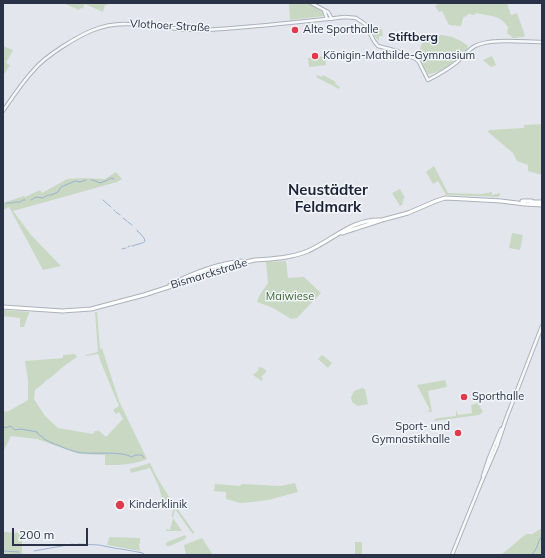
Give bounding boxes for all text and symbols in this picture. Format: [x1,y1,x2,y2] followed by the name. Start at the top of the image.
[130,17,210,35] street label: Vlothoer Straße
[303,23,378,37] place label: Alte Sporthalle
[290,25,300,35] marker: Alte Sporthalle
[388,30,438,44] district label: Stiftberg
[323,49,475,63] place label: Königin-Mathilde-Gymnasium
[310,51,320,61] marker: Königin-Mathilde-Gymnasium
[288,181,368,216] district label: Neustädter Feldmark
[169,256,249,292] street label: Bismarckstraße
[266,290,314,304] park label: Maiwiese
[472,390,524,404] place label: Sporthalle
[459,392,469,402] marker: Sporthalle
[372,420,450,446] place label: Sport- und Gymnastikhalle
[453,428,463,438] marker: Sport- und Gymnastikhalle
[129,498,187,512] place label: Kinderklinik
[114,499,126,511] marker: Kinderklinik
[14,520,90,546] scale bar
[19,527,54,542] text: 200 m

